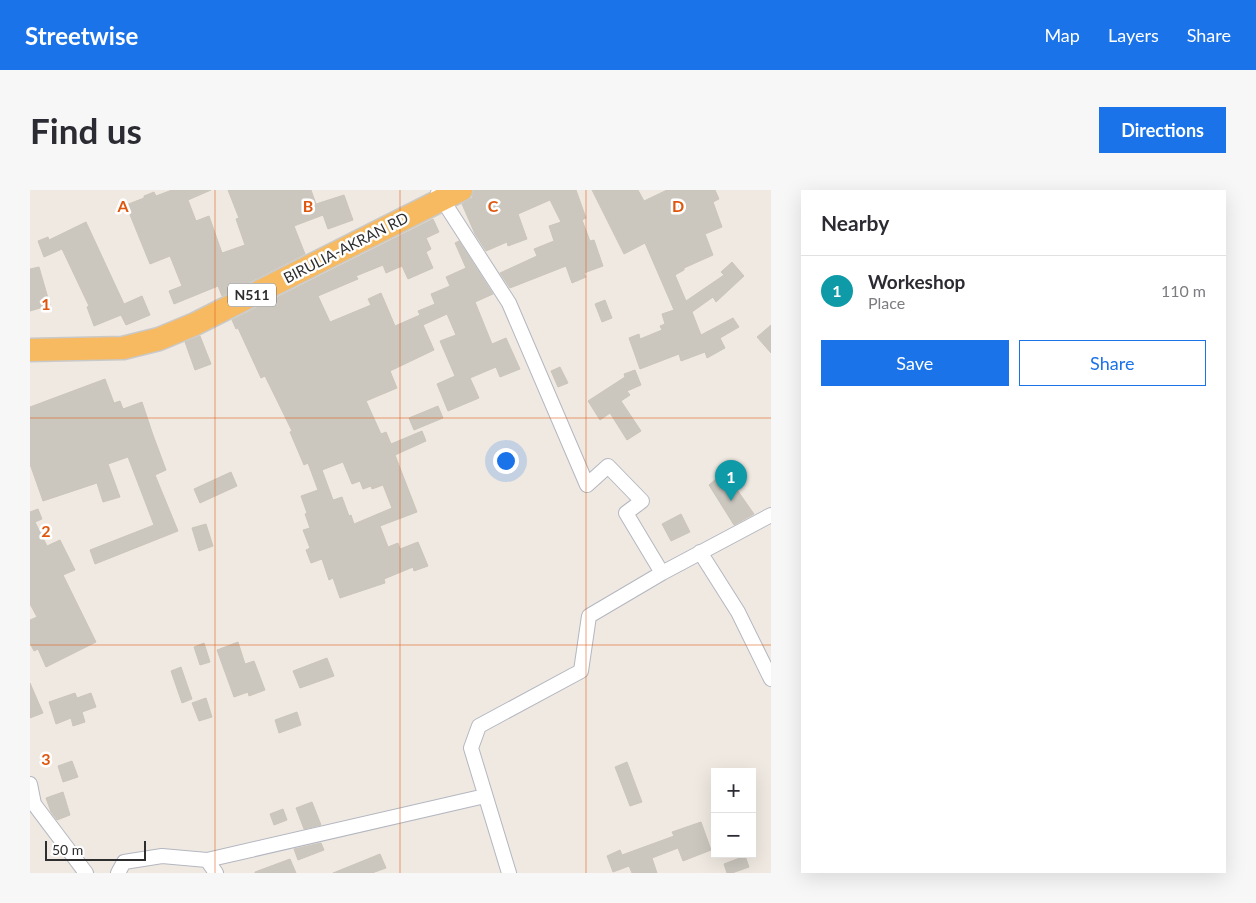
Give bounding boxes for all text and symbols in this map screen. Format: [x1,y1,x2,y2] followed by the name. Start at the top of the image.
[25,21,138,50] text: Streetwise
[1044,24,1080,46] text: Map
[1108,24,1159,46] text: Layers
[1187,24,1231,46] text: Share
[1099,107,1226,153] button: Directions
[30,109,142,151] text: Find us
[116,196,129,215] text: A
[303,196,313,215] text: B
[488,196,499,215] text: C
[672,196,684,215] text: D
[280,208,411,286] street label: BIRULIA-AKRAN RD
[821,210,889,235] text: Nearby
[868,270,965,293] text: Workeshop
[832,281,842,300] text: 1
[1161,281,1206,300] text: 110 m
[228,284,276,306] road number: N511
[868,293,905,312] text: Place
[41,294,51,313] text: 1
[821,340,1009,386] button: Save
[1019,340,1206,386] button: Share
[493,448,519,474] your location
[715,460,747,501] pin: 1
[41,521,51,540] text: 2
[41,749,51,768] text: 3
[711,768,756,858] map controls
[711,768,756,813] button: +
[711,813,756,858] button: −
[45,838,146,861] scale bar
[52,841,83,858] text: 50 m

